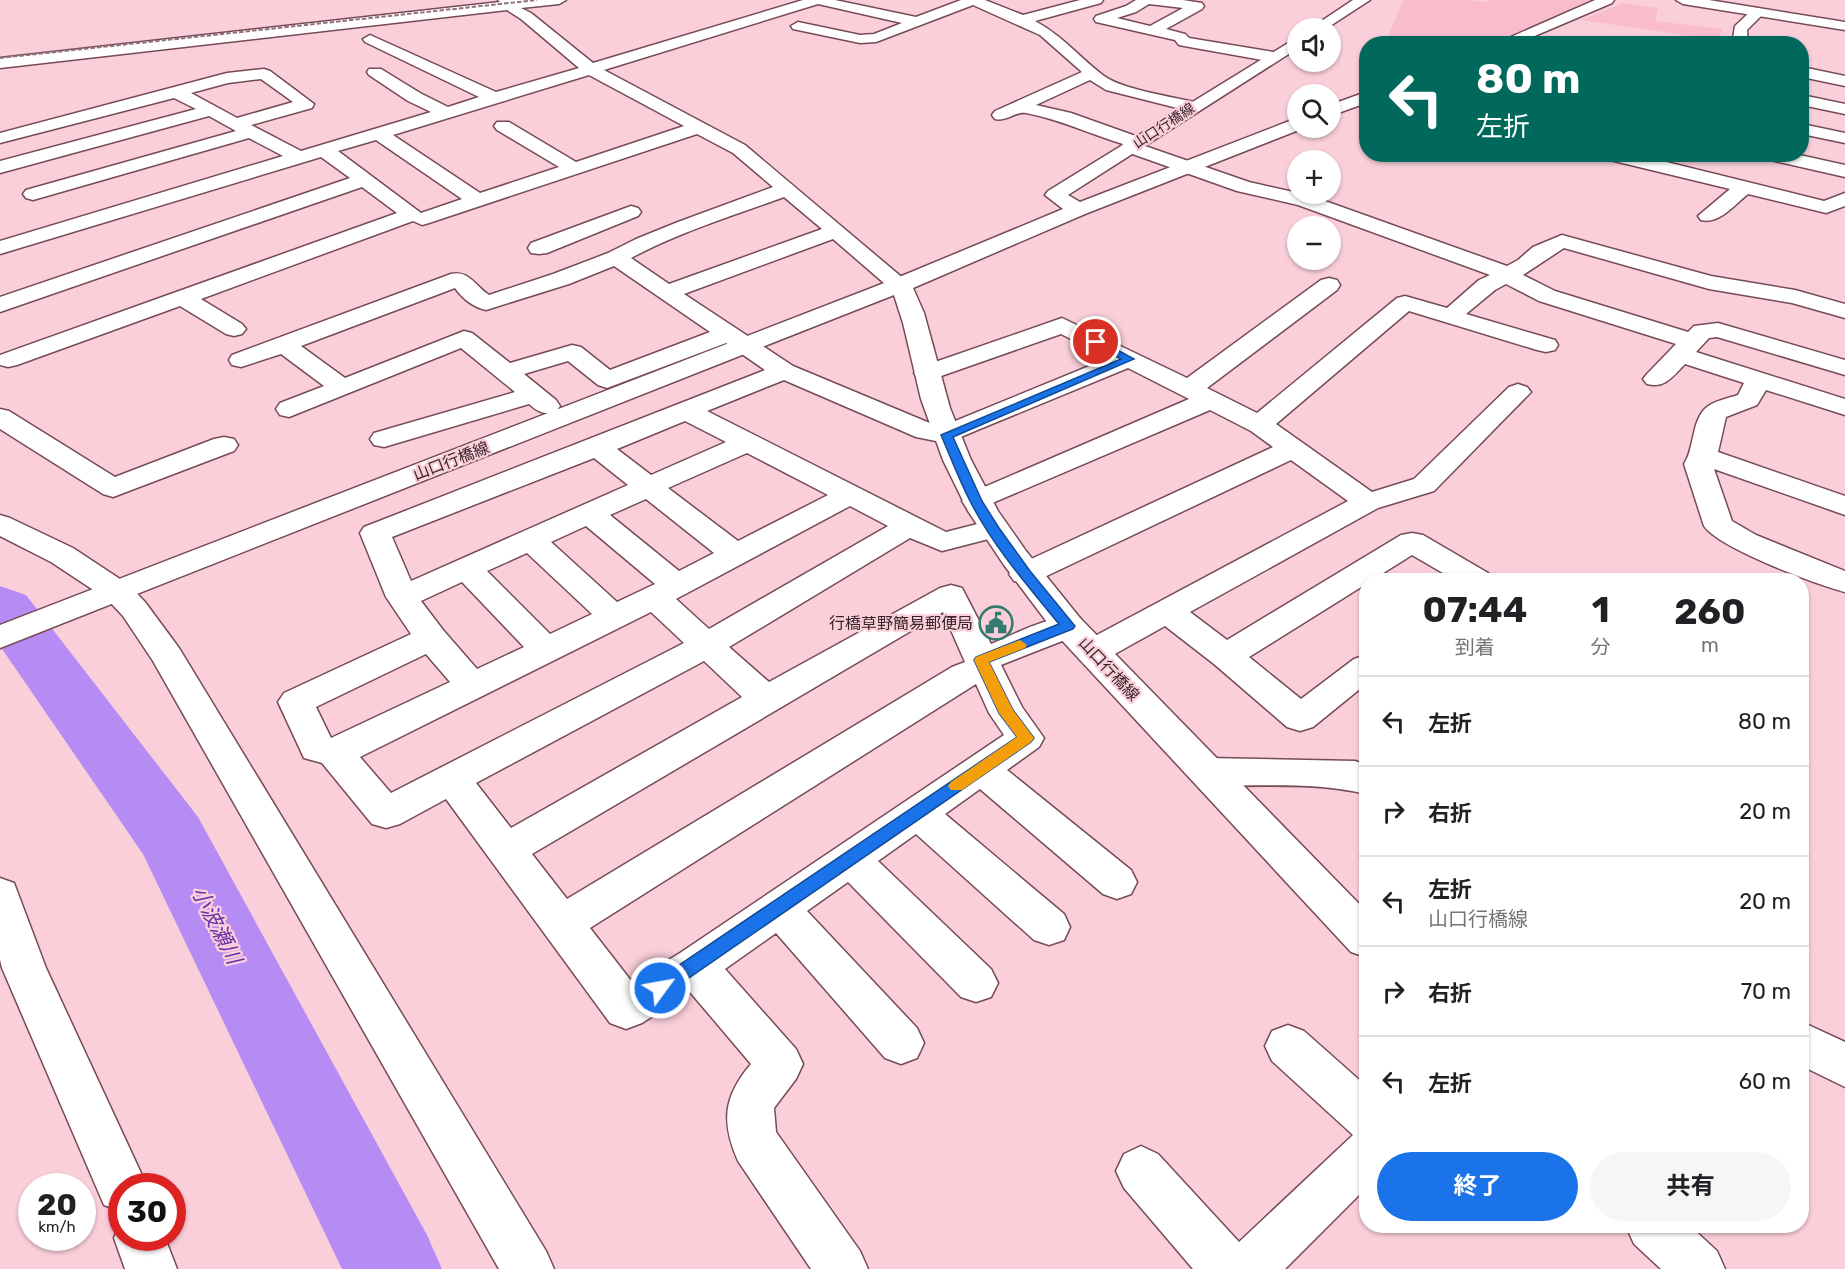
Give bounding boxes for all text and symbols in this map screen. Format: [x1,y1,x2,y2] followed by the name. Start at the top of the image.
[1287,18,1341,270] map controls
[1287,18,1341,72] button: sound
[1476,54,1580,104] text: 80 m
[1377,60,1455,138] icon: left
[1287,84,1341,138] button: search
[1130,100,1198,152] street label: 山口行橋線
[1476,111,1530,143] text: 左折
[1287,150,1341,204] button: +
[1287,216,1341,270] button: −
[1070,316,1121,367] pin
[1079,325,1112,358] icon: arrive
[410,438,492,484] street label: 山口行橋線
[1422,588,1527,631] text: 07:44
[1592,588,1610,631] text: 1
[1674,590,1746,633] text: 260
[978,605,1014,641] public building icon: 行橋草野簡易郵便局
[829,614,973,633] place label: 行橋草野簡易郵便局
[1075,633,1143,705] street label: 山口行橋線
[1701,633,1719,657] text: m
[1455,635,1495,659] text: 到着
[1591,635,1611,659] text: 分
[1377,705,1410,738] icon: left
[1738,708,1791,735] text: 80 m
[1428,710,1472,737] text: 左折
[1377,795,1410,828] icon: right
[1739,798,1791,825] text: 20 m
[1428,800,1472,827] text: 右折
[1428,876,1472,903] text: 左折
[187,882,248,970] water label: 小波瀬川
[1377,885,1410,918] icon: left
[1739,888,1791,915] text: 20 m
[1428,907,1528,931] text: 山口行橋線
[628,956,692,1020] position arrow
[1377,975,1410,1008] icon: right
[1741,978,1791,1005] text: 70 m
[1428,980,1472,1007] text: 右折
[1377,1065,1410,1098] icon: left
[1739,1068,1791,1095] text: 60 m
[1428,1070,1472,1097] text: 左折
[1377,1152,1578,1221] button: 終了
[1590,1152,1791,1221] button: 共有
[108,1173,186,1251] speed limit sign: 30
[37,1187,77,1223] text: 20
[38,1218,76,1236] text: km/h

